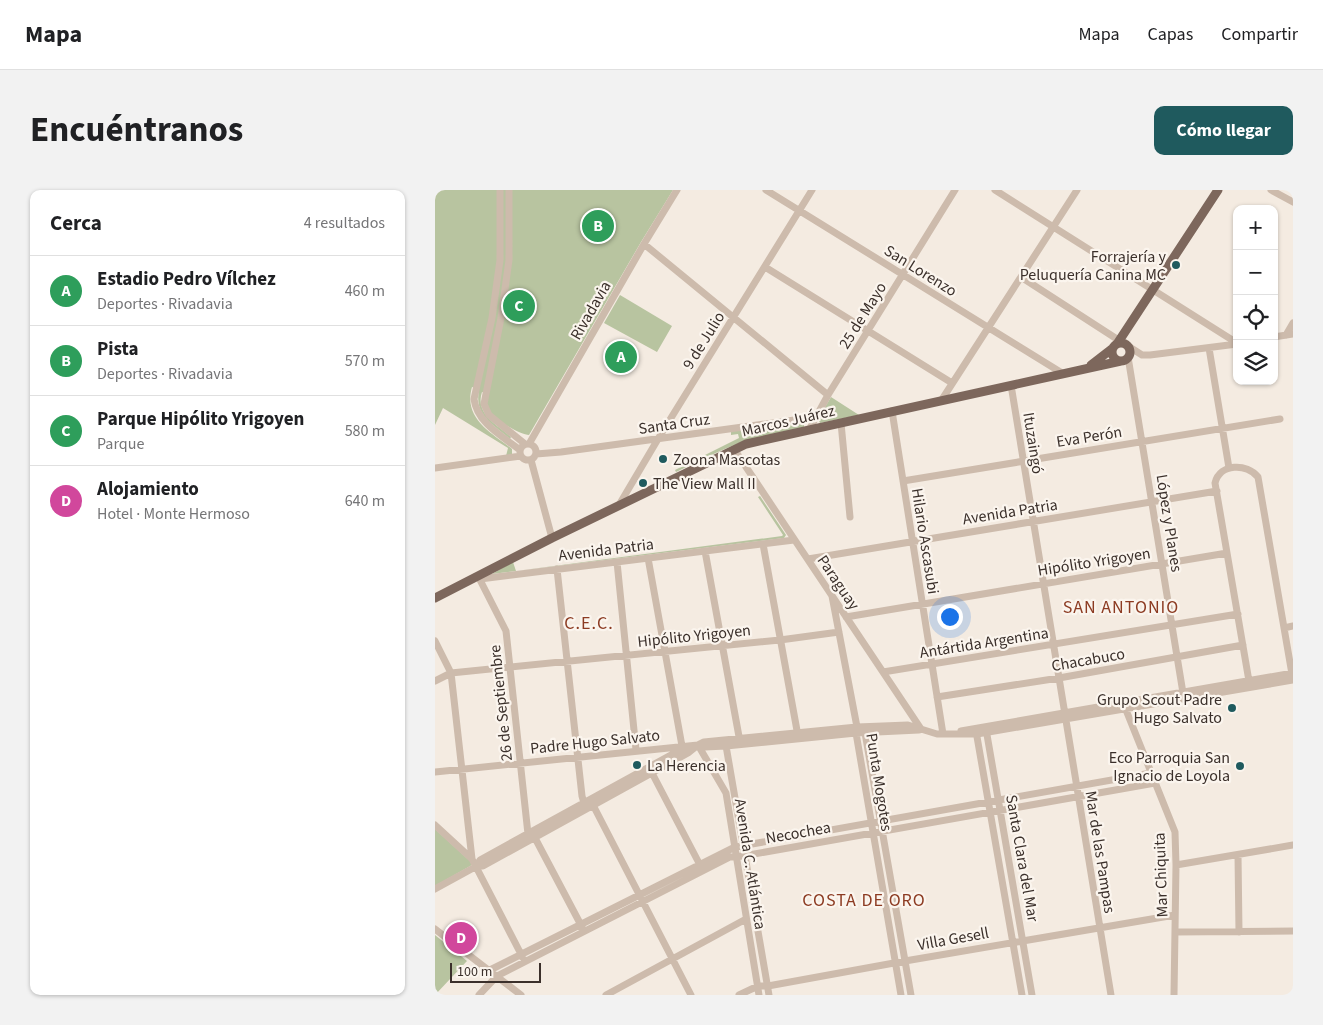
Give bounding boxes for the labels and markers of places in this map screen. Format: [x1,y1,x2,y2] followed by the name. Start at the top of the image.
[582,207,614,245] pin: B
[1020,246,1167,286] place label: Forrajería y Peluquería Canina MC
[1170,259,1182,271] marker: Forrajería y Peluquería Canina MC
[503,287,535,325] pin: C
[605,338,637,376] pin: A
[673,449,781,471] place label: Zoona Mascotas
[657,453,669,465] marker: Zoona Mascotas
[653,473,756,495] place label: The View Mall II
[637,477,649,489] marker: The View Mall II
[1097,689,1222,729] place label: Grupo Scout Padre Hugo Salvato
[1226,702,1238,714] marker: Grupo Scout Padre Hugo Salvato
[1109,747,1230,787] place label: Eco Parroquia San Ignacio de Loyola
[647,755,726,777] place label: La Herencia
[631,759,643,771] marker: La Herencia
[1234,760,1246,772] marker: Eco Parroquia San Ignacio de Loyola
[445,919,477,957] pin: D

